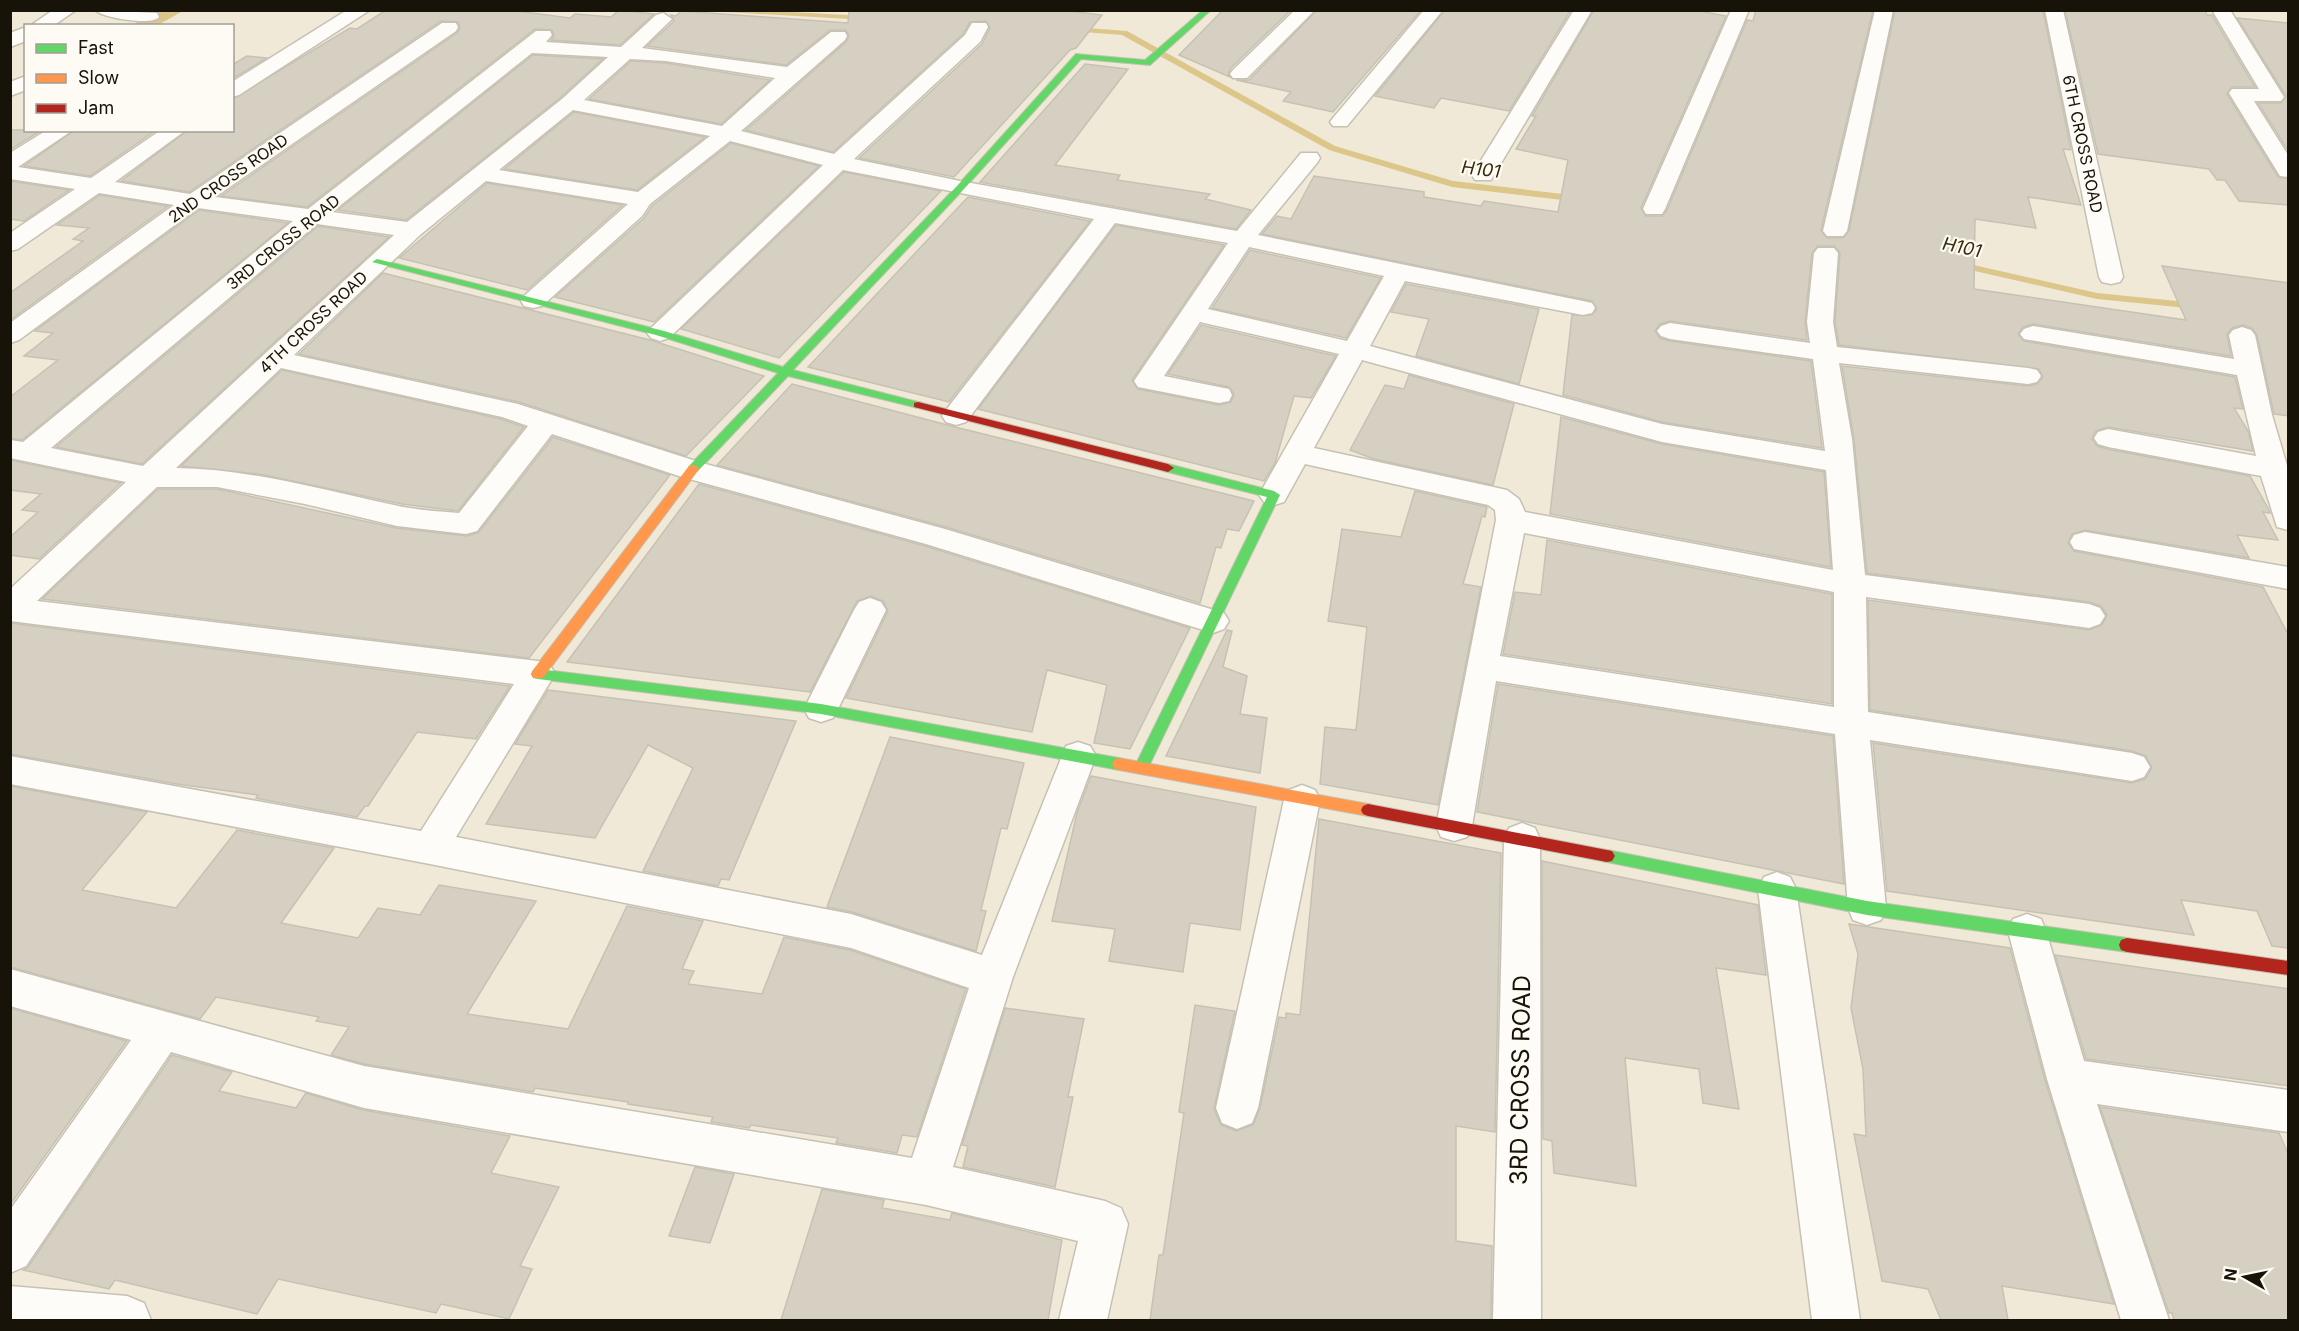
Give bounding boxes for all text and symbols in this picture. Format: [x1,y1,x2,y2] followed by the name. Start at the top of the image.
[24,24,234,132] legend
[78,37,114,58] text: Fast
[78,67,119,88] text: Slow
[2059,73,2107,215] street label: 6TH CROSS ROAD
[78,97,114,118] text: Jam
[164,129,292,227] street label: 2ND CROSS ROAD
[1460,156,1502,182] water label: H101
[222,190,344,294] street label: 3RD CROSS ROAD
[1941,233,1984,262] water label: H101
[255,267,371,377] street label: 4TH CROSS ROAD
[1504,975,1536,1185] street label: 3RD CROSS ROAD
[2215,1247,2275,1307] north arrow
[2219,1267,2241,1282] text: N

